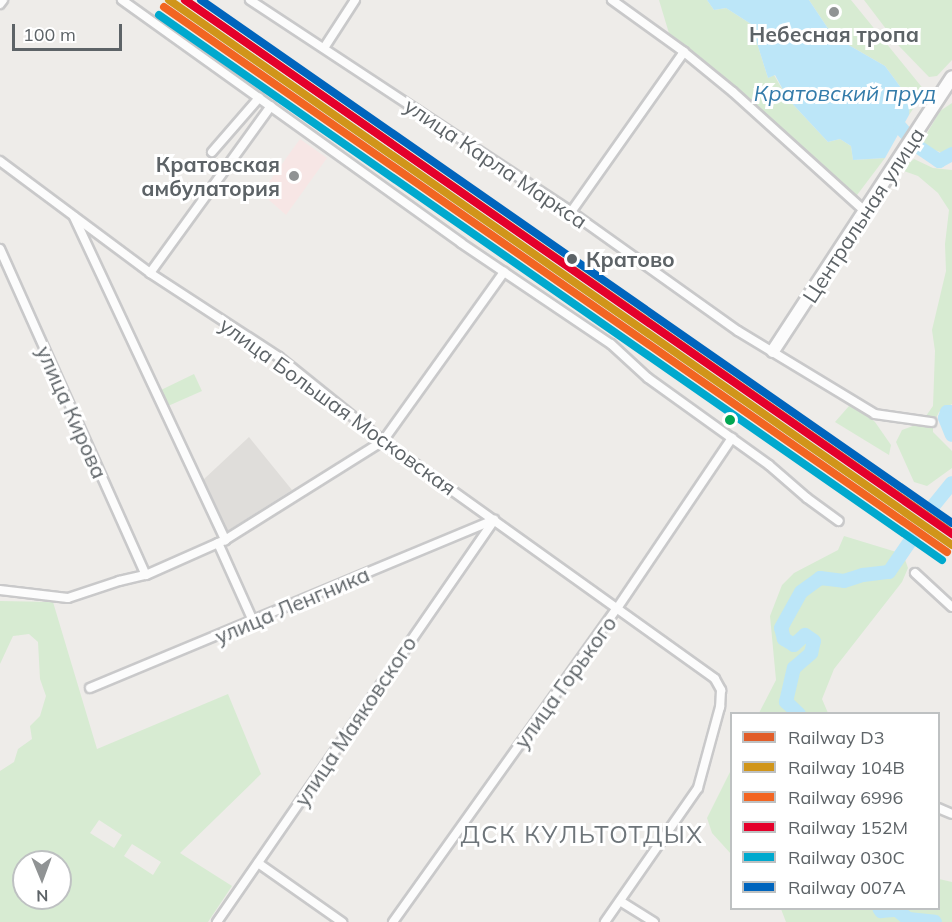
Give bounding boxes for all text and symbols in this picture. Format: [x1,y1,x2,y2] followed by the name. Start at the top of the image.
[827,5,841,19] marker: Небесная тропа
[15,12,124,50] scale bar
[749,21,919,47] place label: Небесная тропа
[23,23,76,46] text: 100 m
[754,81,936,107] water label: Кратовский пруд
[400,92,592,234] street label: улица Карла Маркса
[797,123,929,307] street label: Центральная улица
[141,151,280,201] place label: Кратовская амбулатория
[285,167,303,185] marker: Кратовская амбулатория
[586,246,675,272] place label: Кратово
[563,250,581,268] marker: Кратово
[215,312,461,500] street label: улица Большая Московская
[32,342,112,482] street label: улица Кирова
[724,414,736,426] unlabelled marker
[211,561,373,649] street label: улица Ленгника
[509,611,621,753] street label: улица Горького
[289,631,421,811] street label: улица Маяковского
[730,712,940,910] legend
[788,726,884,749] text: Railway D3
[788,756,905,779] text: Railway 104В
[788,786,903,809] text: Railway 6996
[788,816,908,839] text: Railway 152М
[461,821,703,849] district label: ДСК КУЛЬТОТДЫХ
[788,846,905,869] text: Railway 030C
[12,850,72,910] north arrow
[788,876,906,899] text: Railway 007А
[36,886,48,906] text: N

